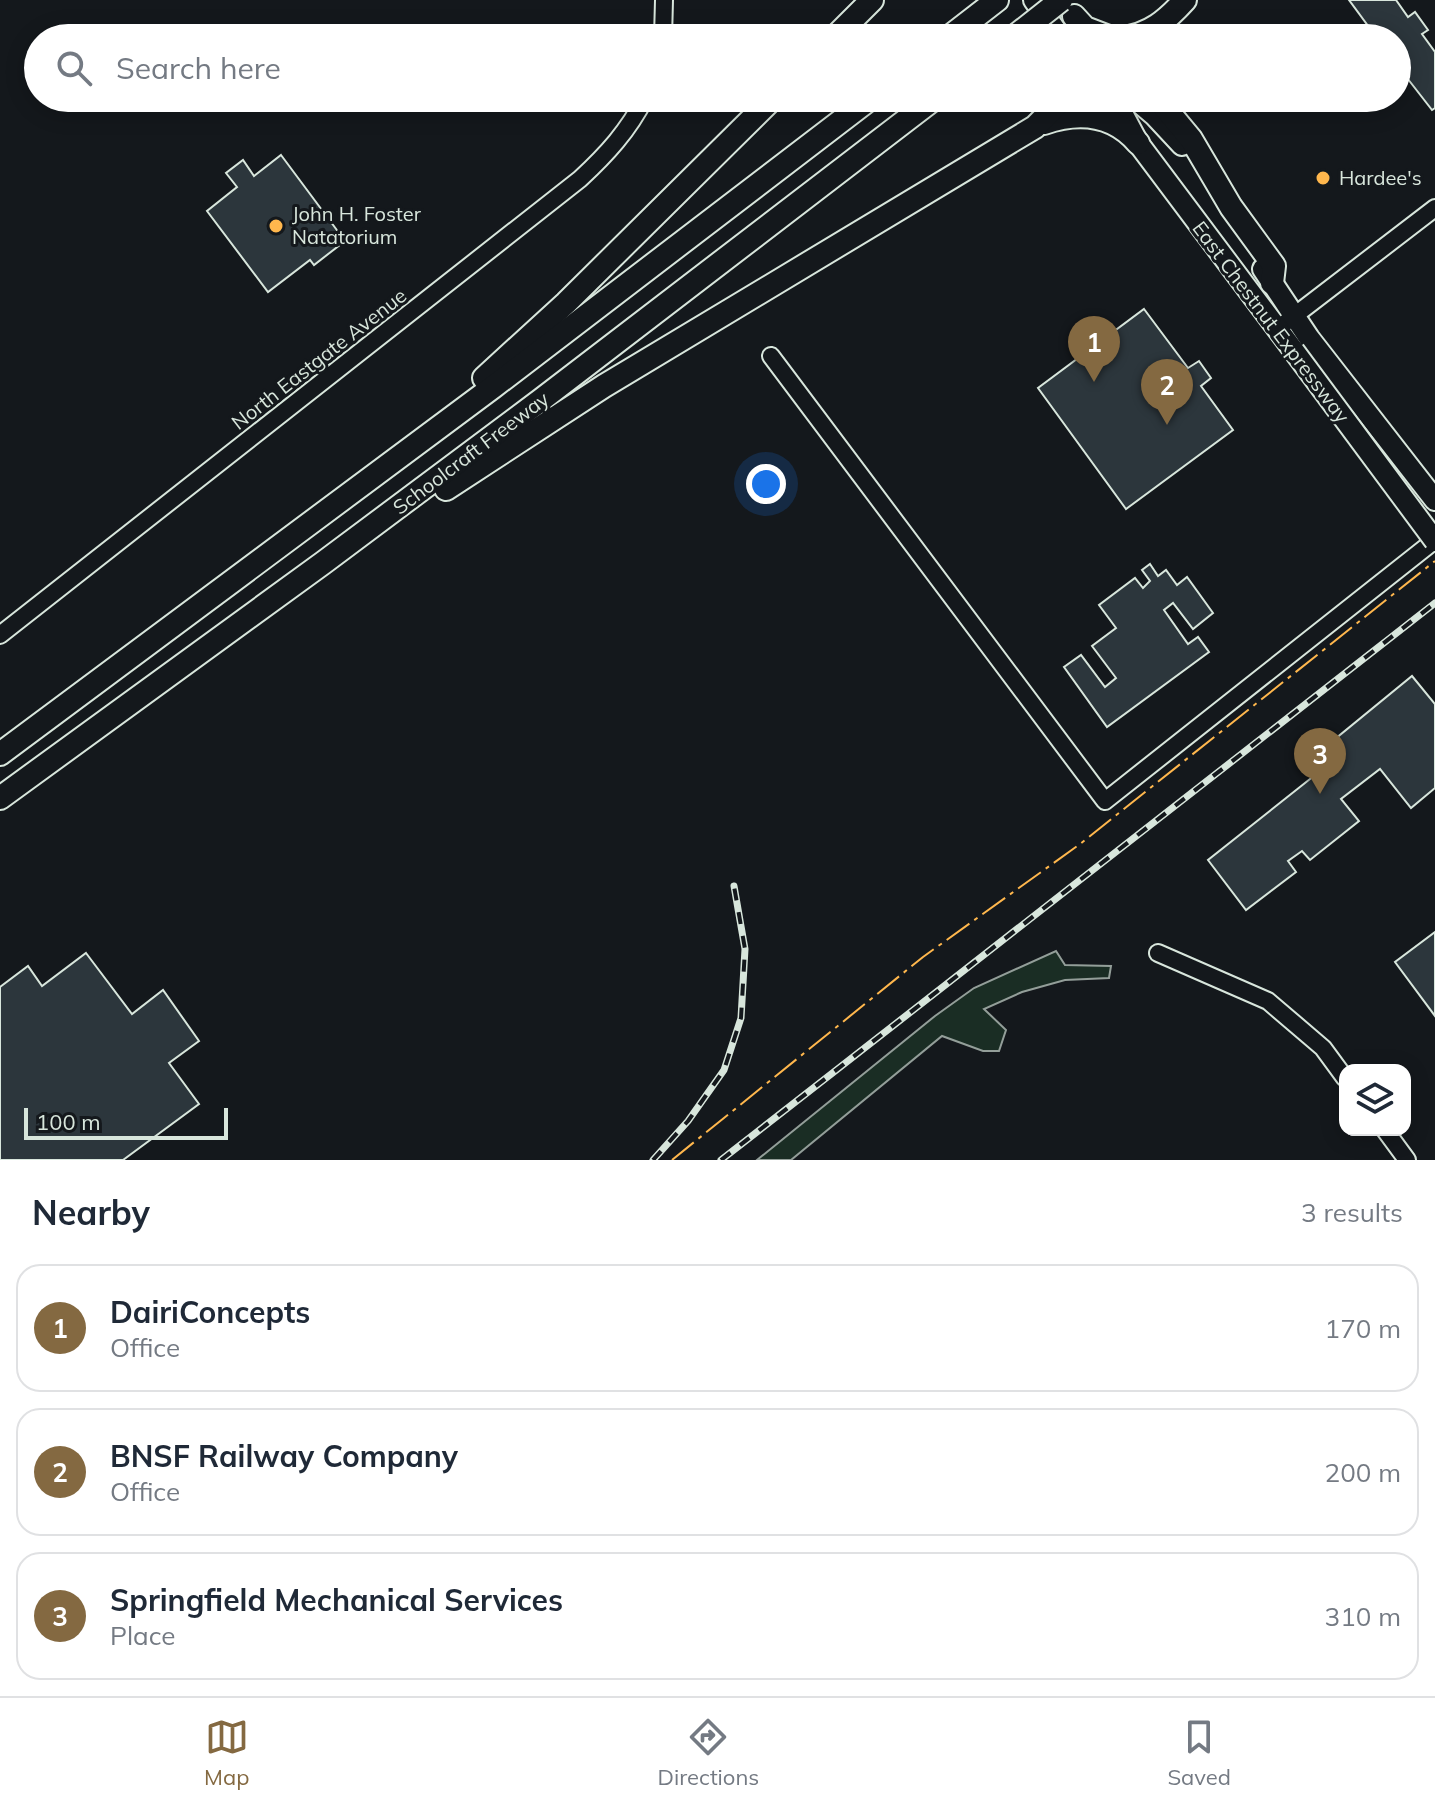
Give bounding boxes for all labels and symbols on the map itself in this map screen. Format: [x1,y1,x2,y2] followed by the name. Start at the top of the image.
[1339,165,1422,190] place label: Hardee's
[1314,169,1332,187] marker: Hardee's
[292,201,422,249] place label: John H. Foster Natatorium
[1187,216,1356,428] street label: East Chestnut Expressway
[267,217,285,235] marker: John H. Foster Natatorium
[226,283,411,435] street label: North Eastgate Avenue
[1068,316,1120,382] pin: 1
[1141,359,1193,425] pin: 2
[388,386,554,519] street label: Schoolcraft Freeway
[746,464,786,504] your location
[1294,728,1346,794] pin: 3
[24,1104,228,1140] scale bar

